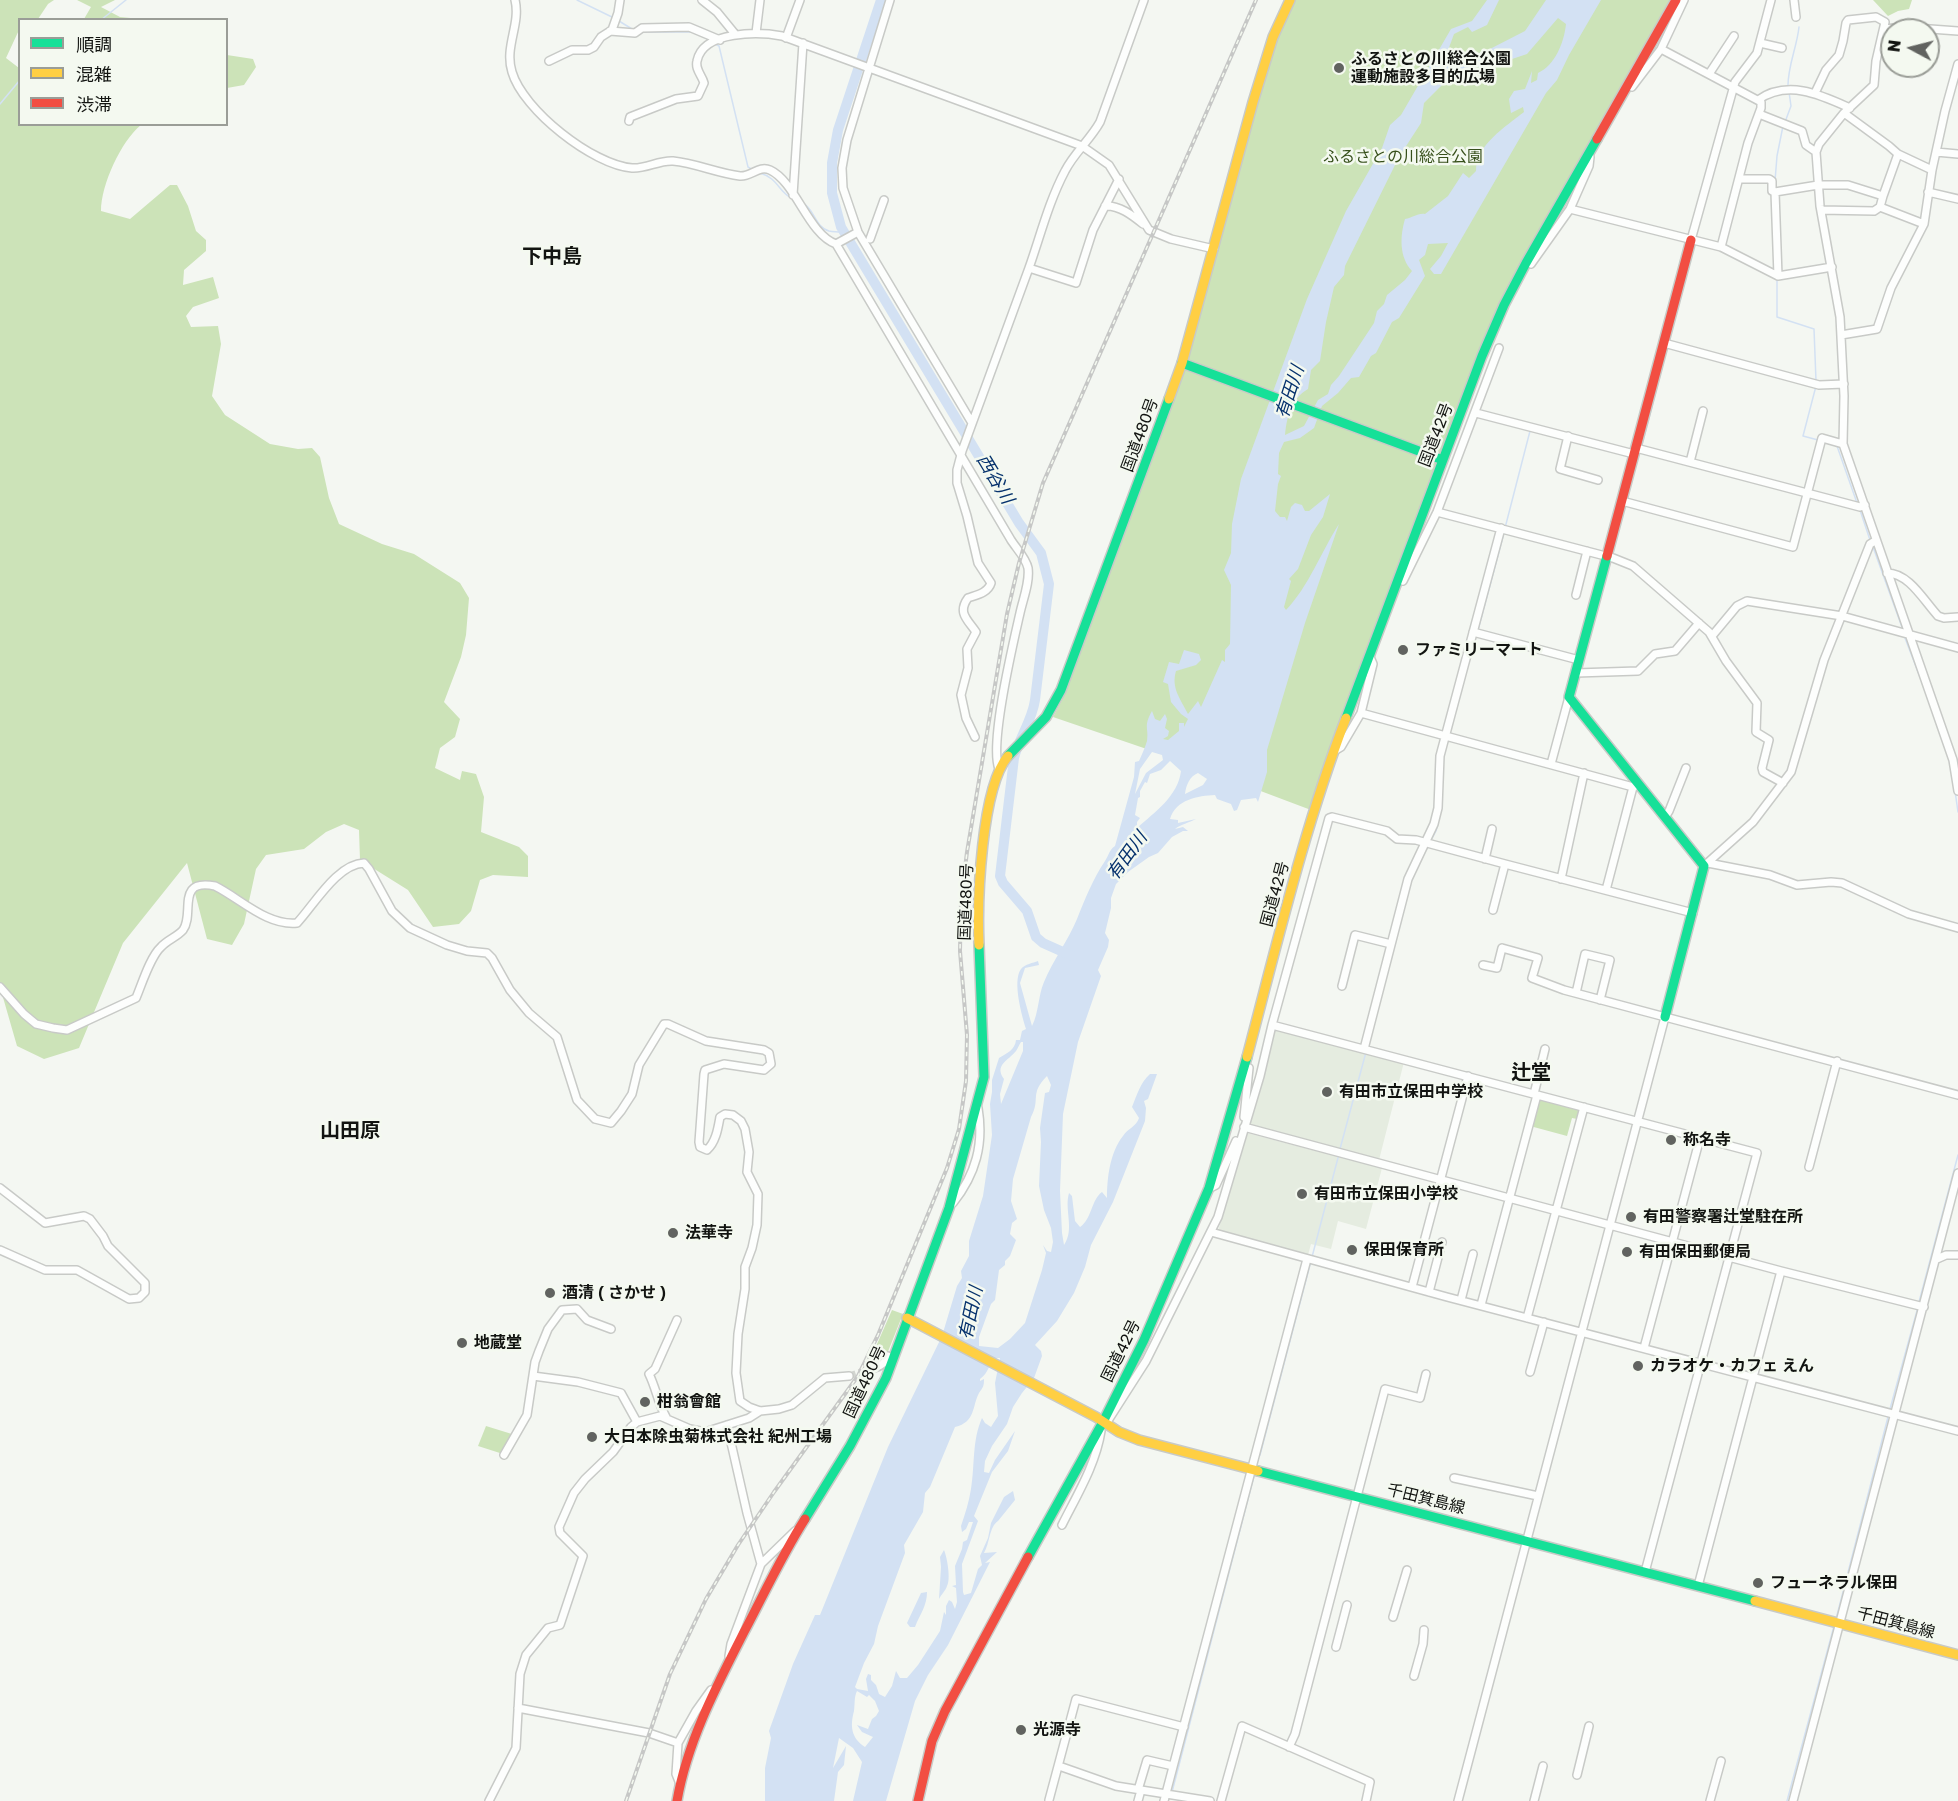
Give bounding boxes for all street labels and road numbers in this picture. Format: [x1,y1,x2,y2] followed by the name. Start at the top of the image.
[1118,395,1162,475] street label: 国道480号
[1415,400,1457,470] street label: 国道42号
[1257,859,1293,929] street label: 国道42号
[955,863,977,941] street label: 国道480号
[1098,1317,1144,1385] street label: 国道42号
[840,1343,890,1421] street label: 国道480号
[1385,1480,1467,1518] street label: 千田箕島線
[1855,1603,1937,1643] street label: 千田箕島線

